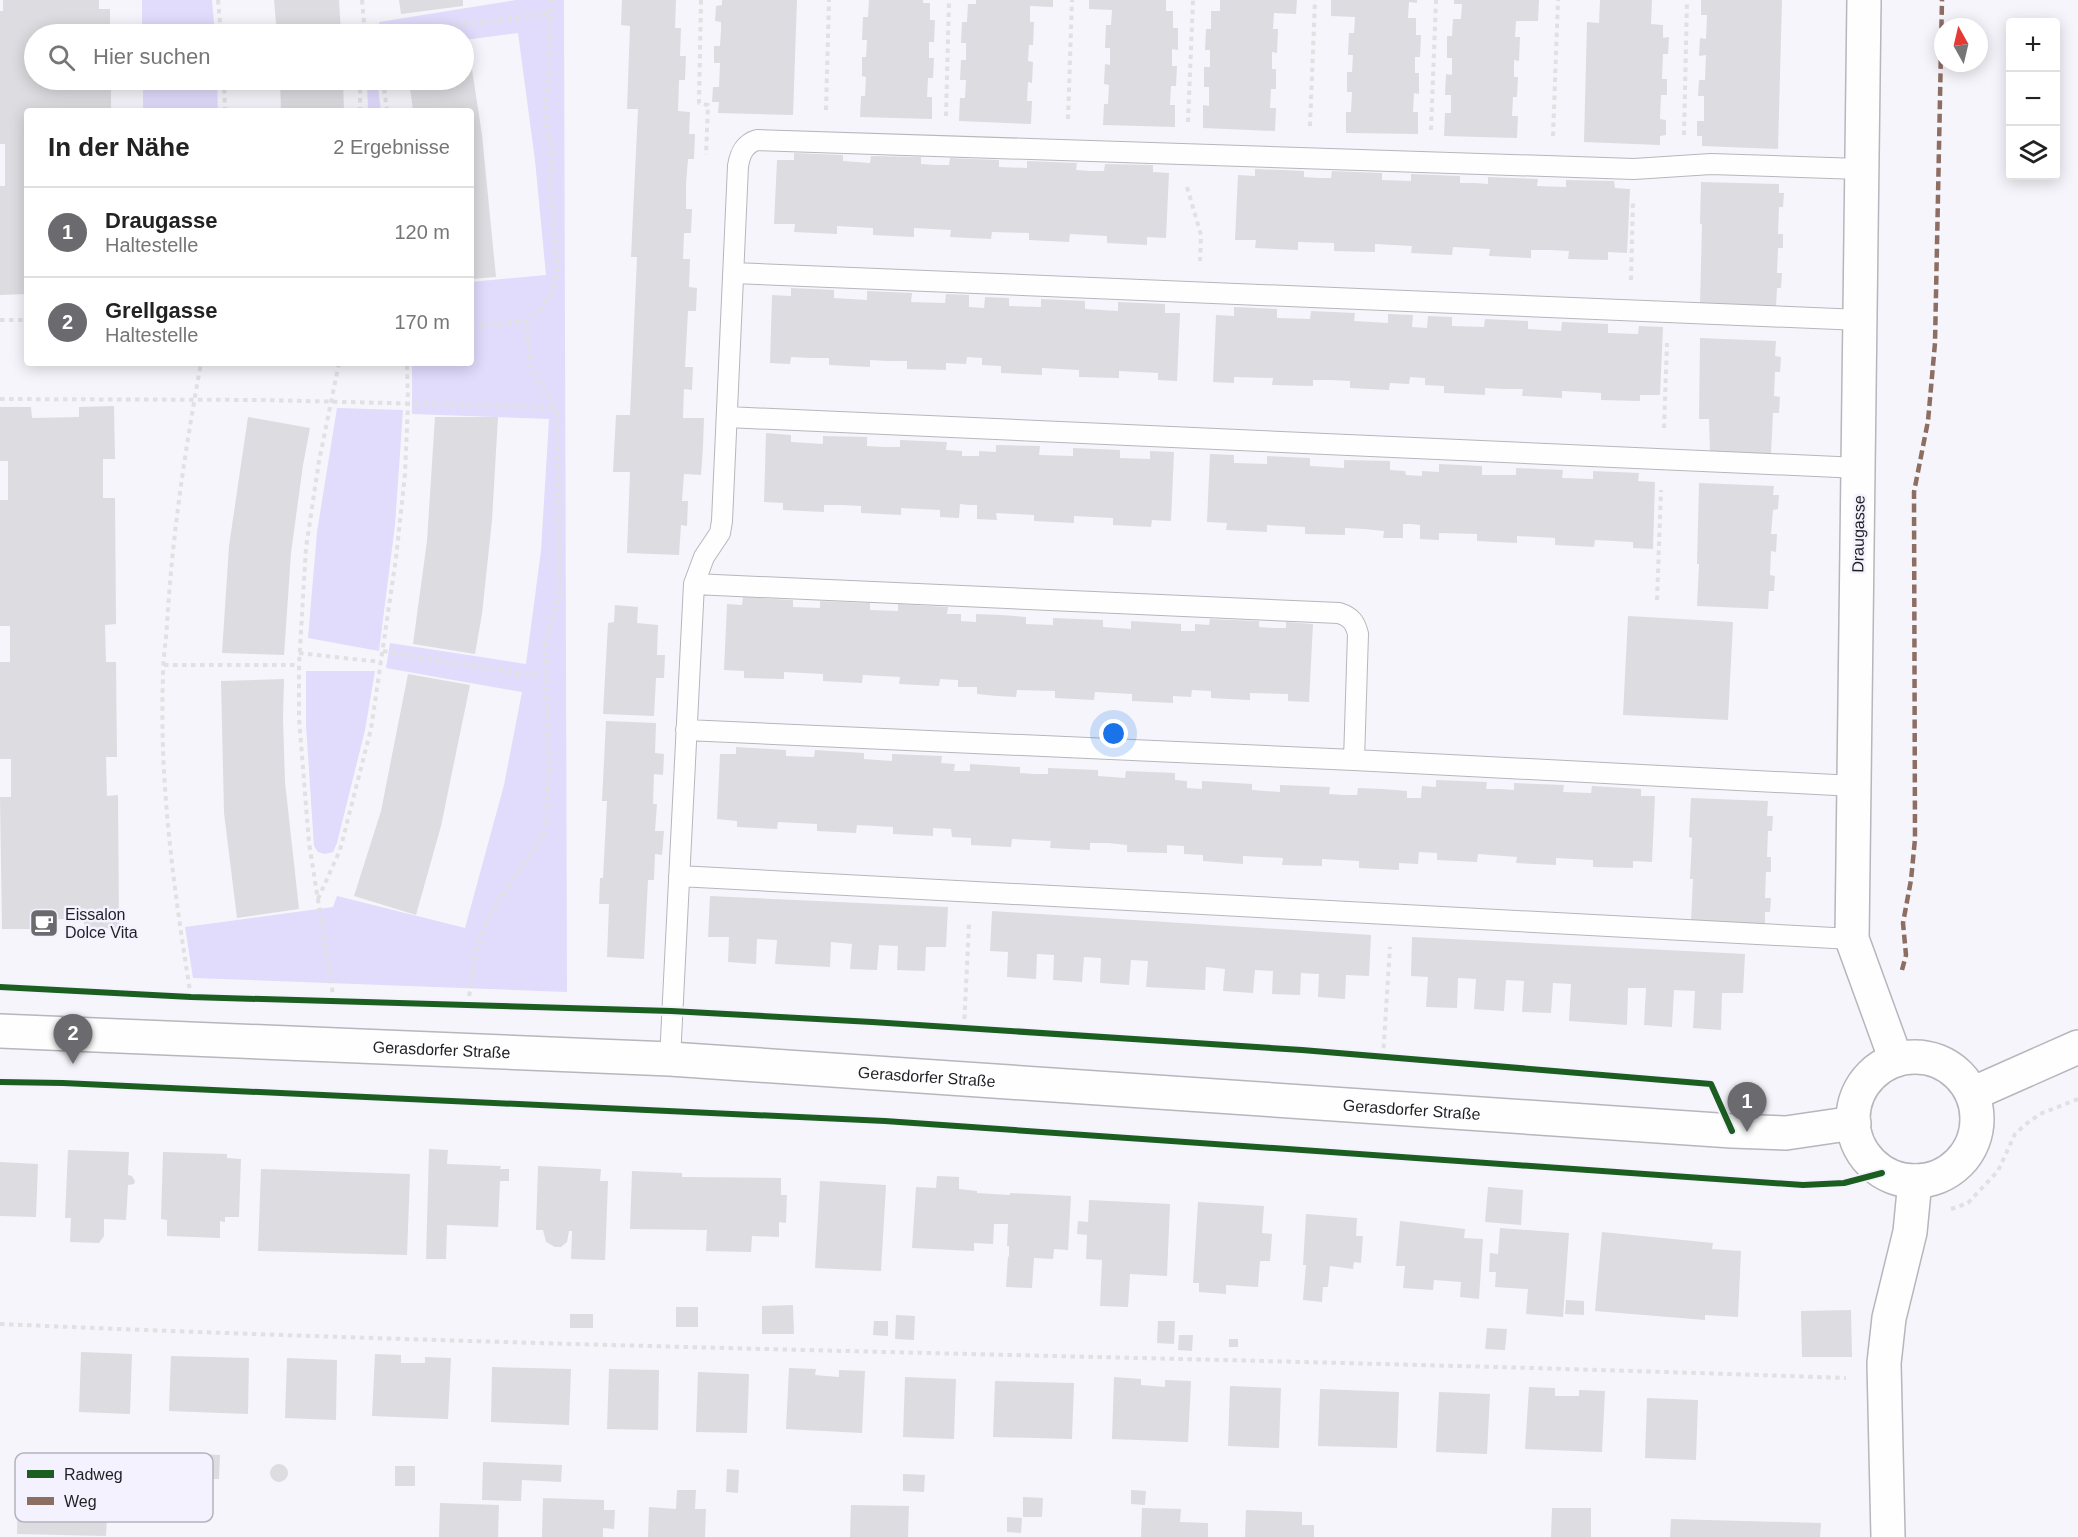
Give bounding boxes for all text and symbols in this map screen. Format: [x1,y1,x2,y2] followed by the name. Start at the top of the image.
[1934,18,1988,72] north arrow
[2006,18,2060,180] map controls
[2006,18,2060,72] button: +
[24,24,474,90] search box
[45,41,78,74] icon: search
[93,44,210,69] text: Hier suchen
[2006,72,2060,126] button: −
[2006,126,2060,180] button: layers
[48,132,190,162] text: In der Nähe
[333,136,450,158] text: 2 Ergebnisse
[105,208,218,233] text: Draugasse
[62,221,73,243] text: 1
[394,221,450,243] text: 120 m
[105,234,198,256] text: Haltestelle
[105,298,218,323] text: Grellgasse
[62,311,73,333] text: 2
[394,311,450,333] text: 170 m
[105,324,198,346] text: Haltestelle
[1849,495,1868,573] street label: Draugasse
[1099,719,1128,748] your location
[65,906,138,941] place label: Eissalon Dolce Vita
[28,907,60,939] cafe icon: Eissalon Dolce Vita
[54,1014,92,1064] pin: 2
[372,1039,511,1061] street label: Gerasdorfer Straße
[857,1064,996,1090] street label: Gerasdorfer Straße
[1728,1082,1766,1132] pin: 1
[1342,1097,1481,1123] street label: Gerasdorfer Straße
[15,1453,213,1522] legend
[64,1466,123,1483] text: Radweg
[64,1493,97,1510] text: Weg

